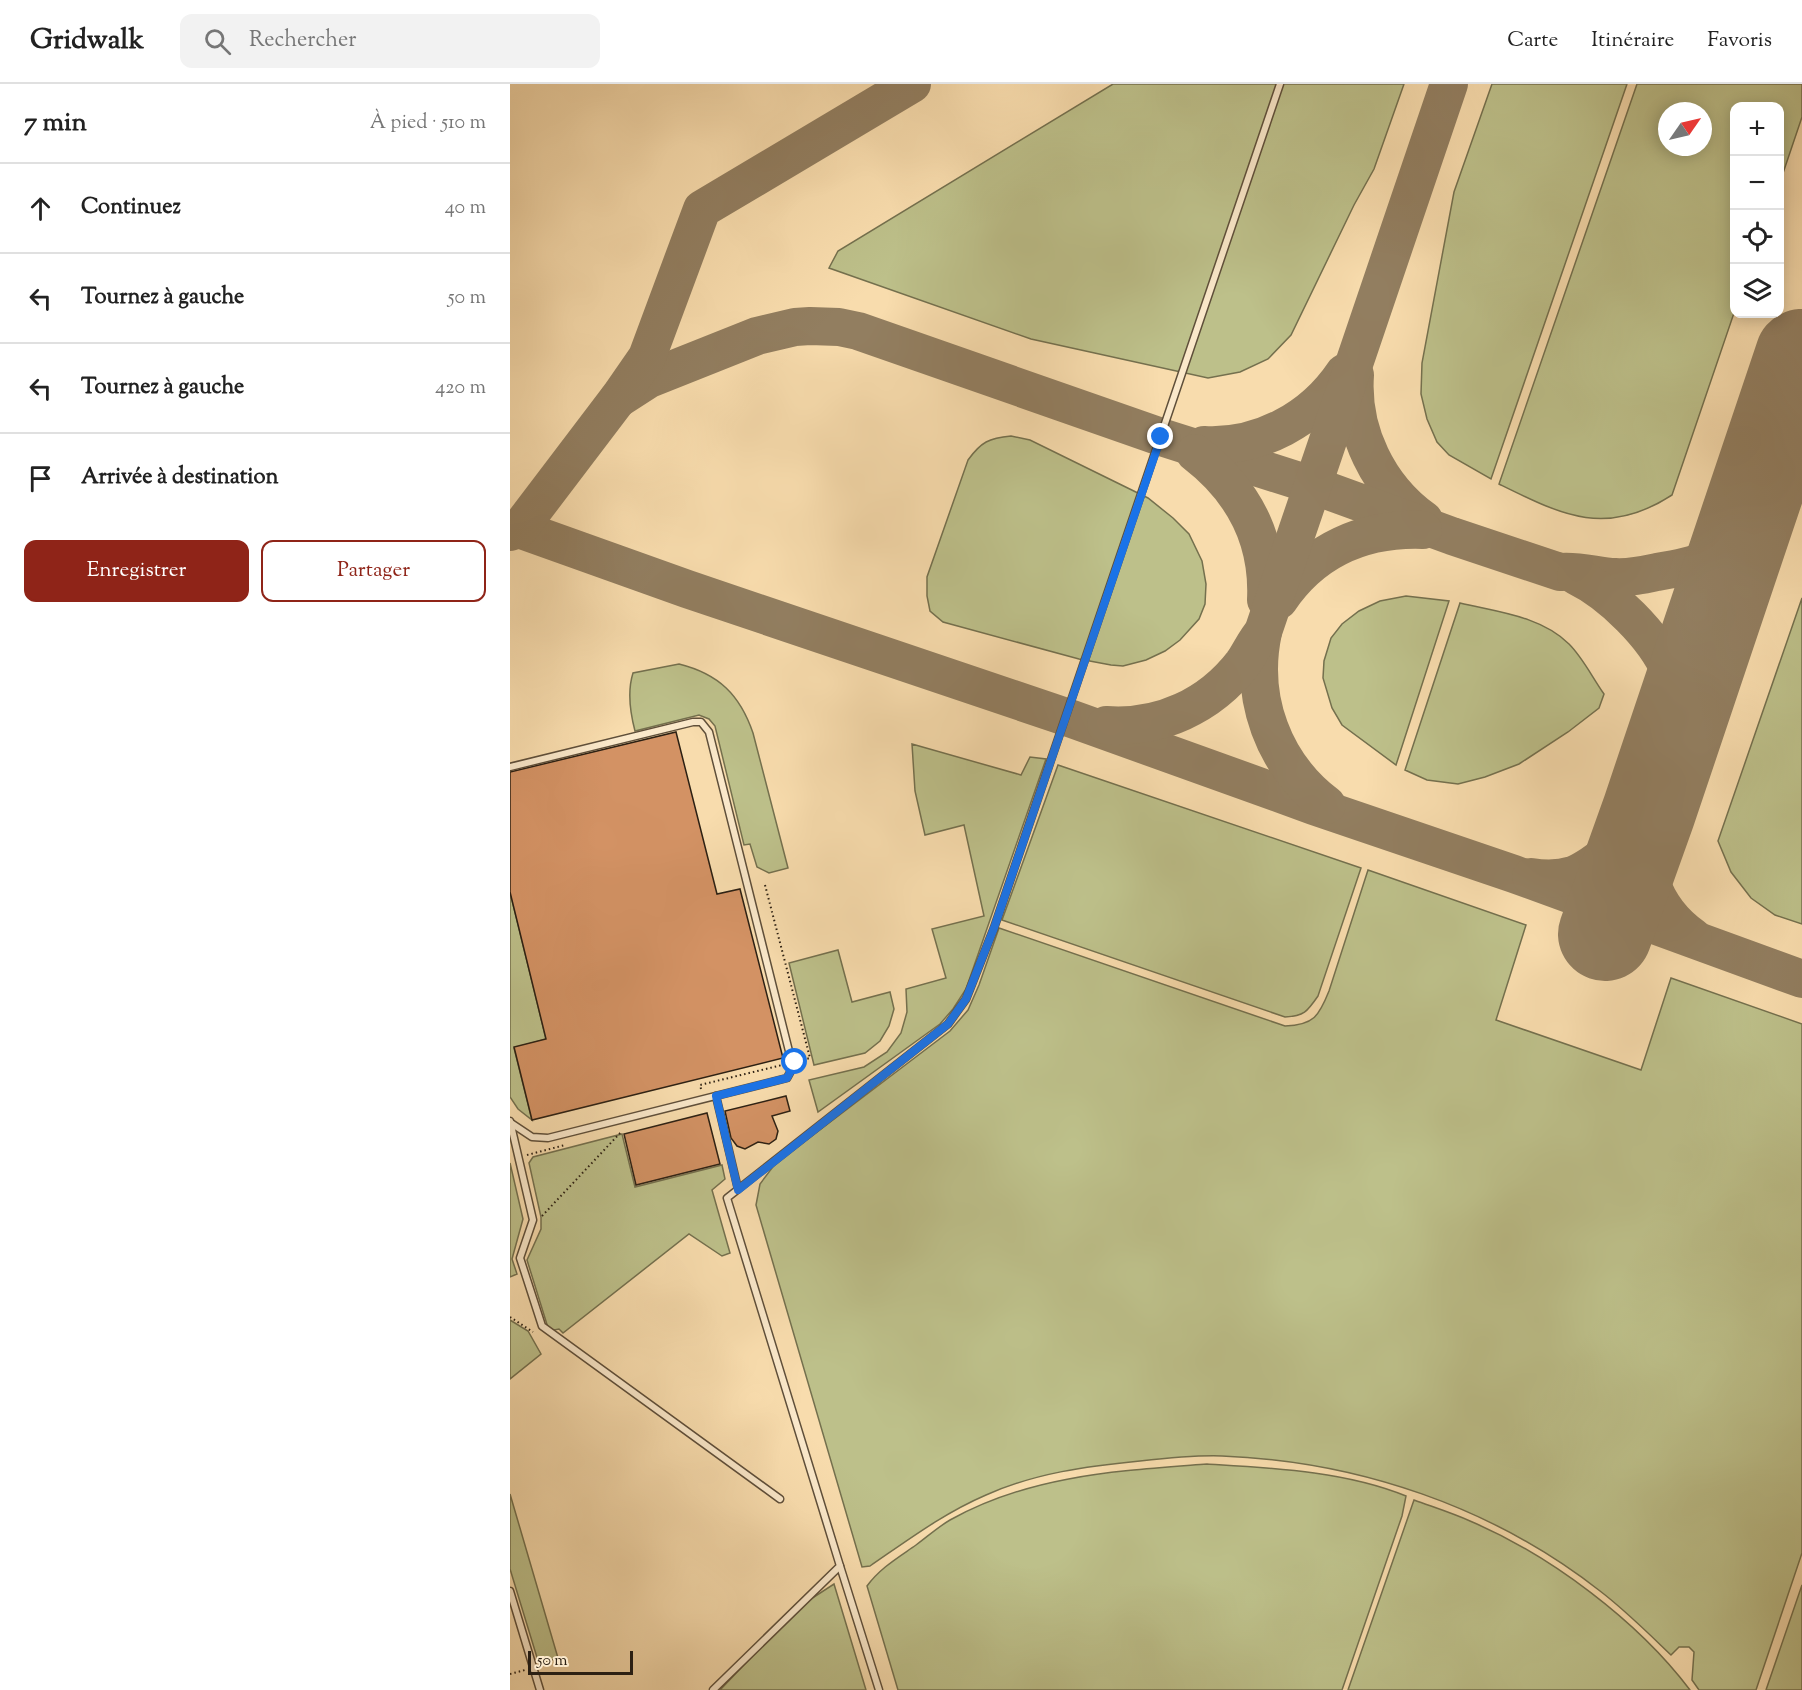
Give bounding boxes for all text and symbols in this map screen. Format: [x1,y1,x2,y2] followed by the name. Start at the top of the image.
[180,14,600,68] search box
[30,21,144,61] text: Gridwalk
[201,25,234,58] icon: search
[249,25,356,57] text: Rechercher
[1507,26,1558,56] text: Carte
[1591,26,1674,56] text: Itinéraire
[1707,26,1772,56] text: Favoris
[1658,102,1712,156] north arrow
[1730,102,1784,318] map controls
[1730,102,1784,156] button: +
[24,105,87,142] text: 7 min
[370,109,486,138] text: À pied · 510 m
[1730,156,1784,210] button: −
[24,192,57,225] icon: ahead
[81,192,181,224] text: Continuez
[445,194,486,223] text: 40 m
[1730,210,1784,264] button: locate
[1730,264,1784,318] button: layers
[24,282,57,315] icon: left
[81,282,244,314] text: Tournez à gauche
[448,284,486,313] text: 50 m
[24,372,57,405] icon: left
[81,372,244,404] text: Tournez à gauche
[435,374,486,403] text: 420 m
[1147,423,1173,449] route end
[24,462,57,495] icon: arrive
[81,462,278,494] text: Arrivée à destination
[24,540,249,602] button: Enregistrer
[261,540,486,602] button: Partager
[781,1048,807,1074] route start
[528,1648,633,1676] scale bar
[537,1650,568,1673] text: 50 m

